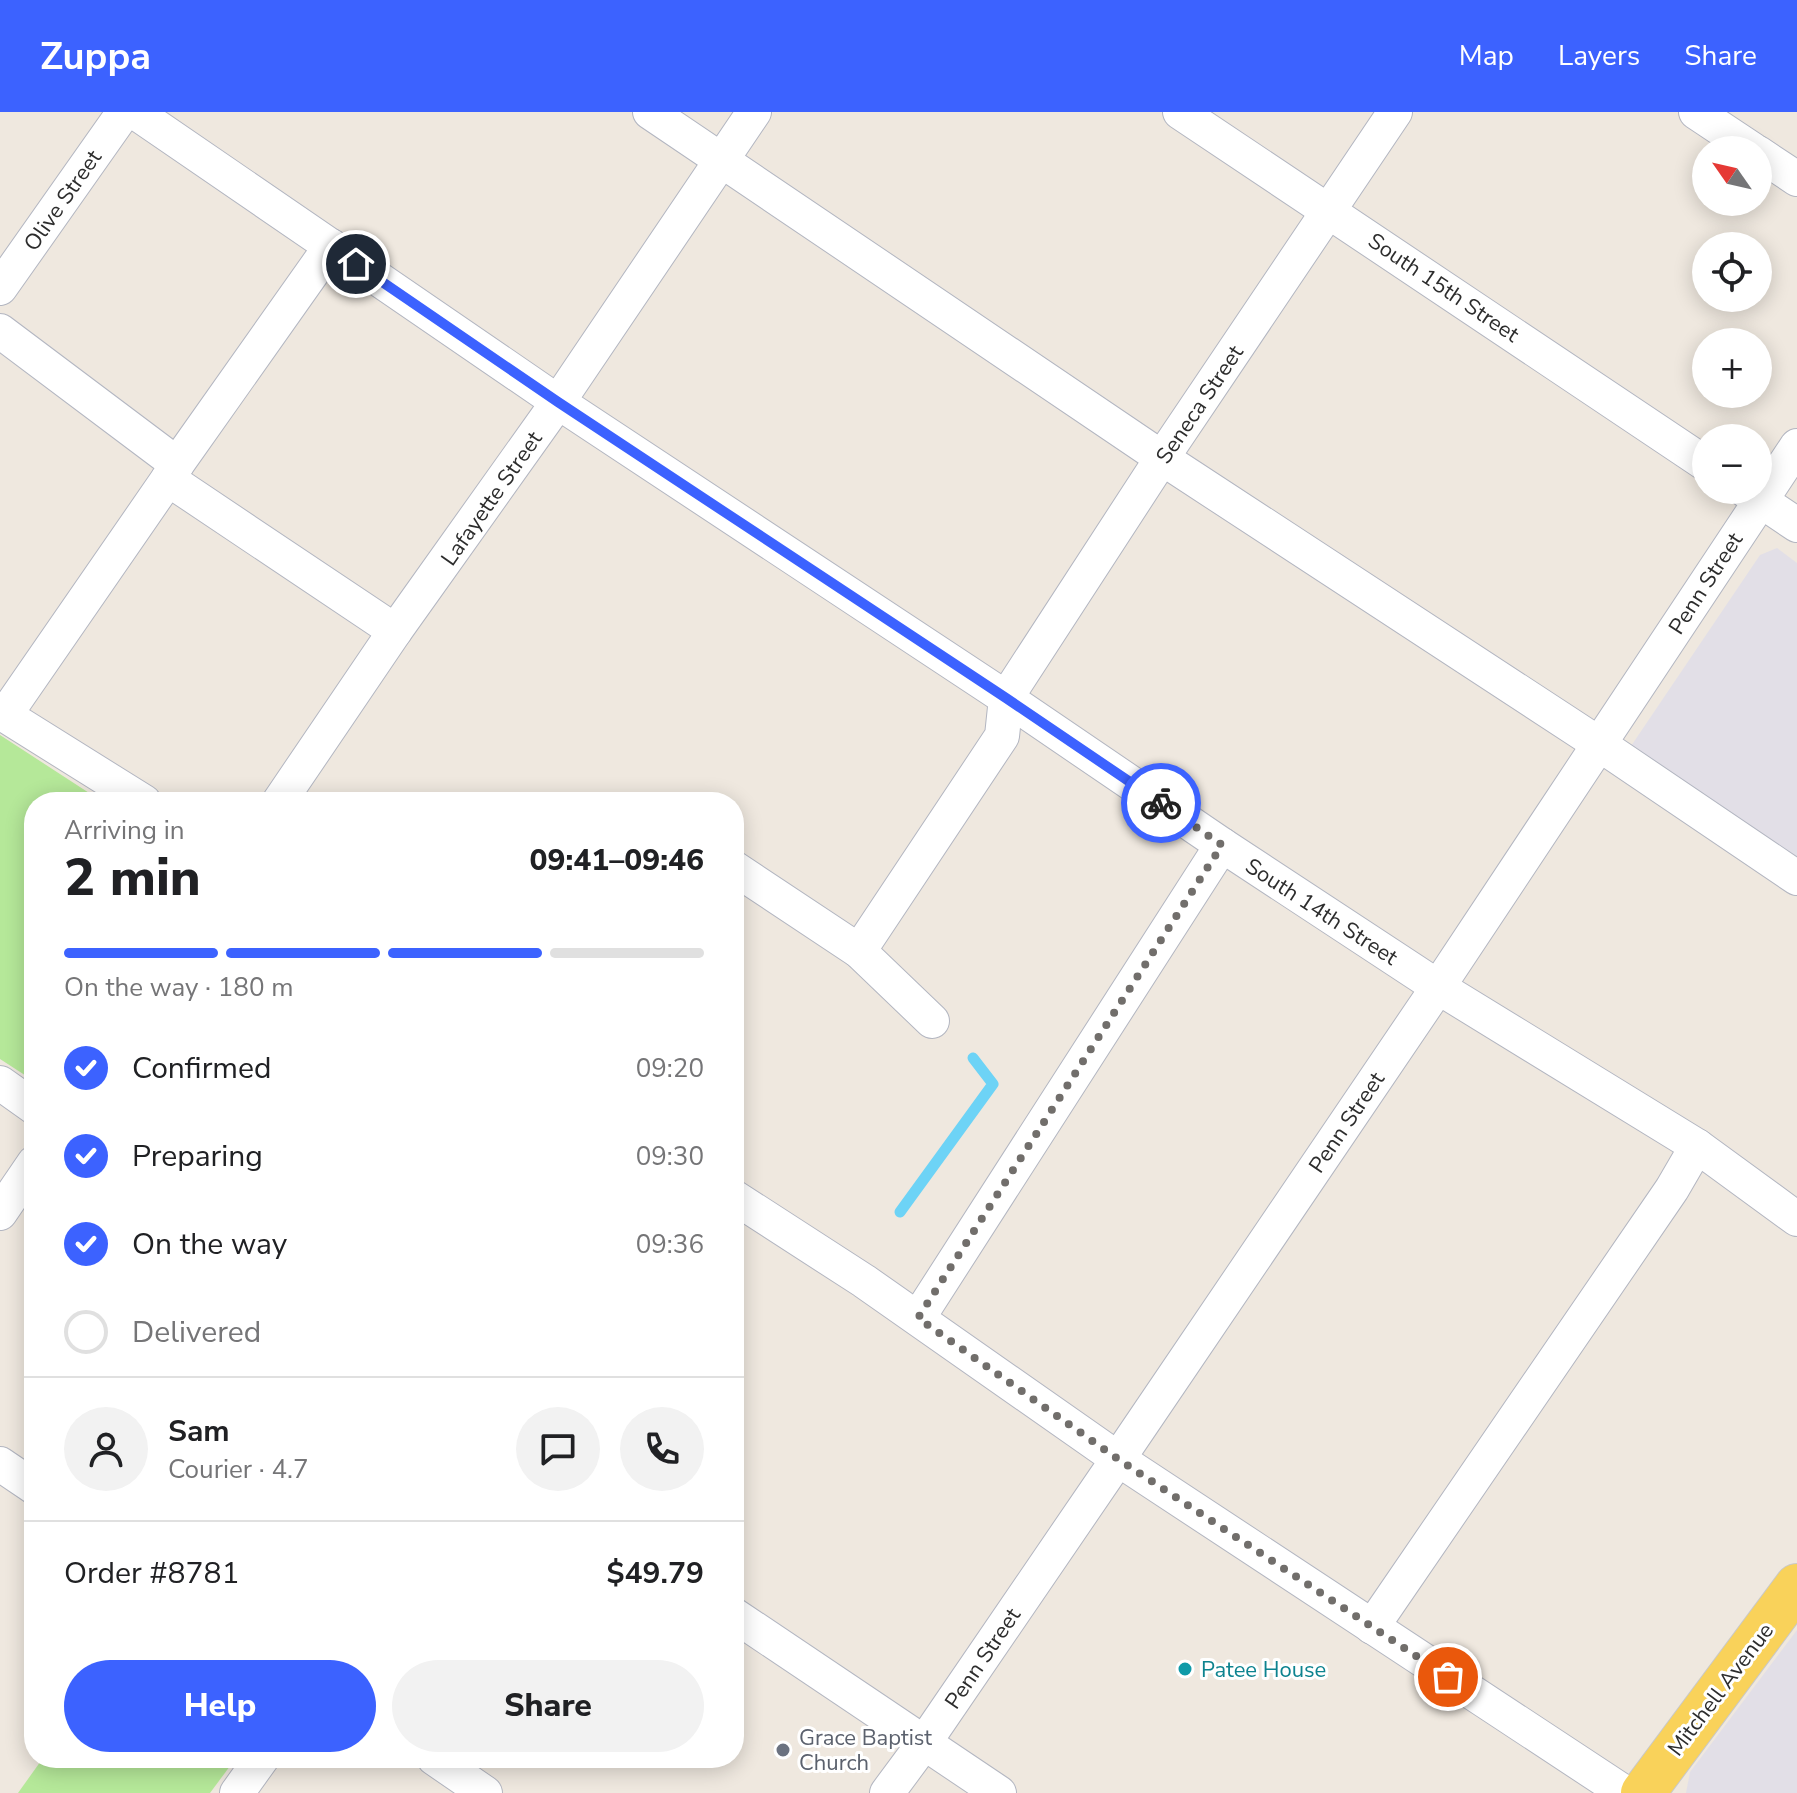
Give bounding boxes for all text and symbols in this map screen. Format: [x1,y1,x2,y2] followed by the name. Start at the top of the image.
[40,31,151,82] text: Zuppa
[1459,37,1514,75] text: Map
[1558,37,1640,75] text: Layers
[1684,37,1757,75] text: Share
[1692,136,1772,216] north arrow
[1692,136,1772,504] map controls
[17,144,109,257] street label: Olive Street
[1362,226,1525,350] street label: South 15th Street
[322,230,390,298] pin
[1692,232,1772,312] button: locate
[334,242,378,286] icon: home
[1692,328,1772,408] button: +
[1149,339,1251,470] street label: Seneca Street
[1692,424,1772,504] button: −
[434,425,549,572] street label: Lafayette Street
[1662,527,1750,640] street label: Penn Street
[1121,763,1201,843] courier
[1139,781,1183,825] icon: bike
[64,813,185,848] text: Arriving in
[529,840,704,881] text: 09:41–09:46
[64,842,201,913] text: 2 min
[1239,851,1404,973] street label: South 14th Street
[64,970,293,1005] text: On the way · 180 m
[64,1046,108,1090] icon: check
[132,1048,272,1089] text: Confirmed
[636,1051,704,1086] text: 09:20
[1302,1066,1392,1179] street label: Penn Street
[64,1134,108,1178] icon: check
[132,1136,263,1177] text: Preparing
[636,1139,704,1174] text: 09:30
[64,1222,108,1266] icon: check
[132,1224,287,1265] text: On the way
[636,1227,704,1262] text: 09:36
[132,1312,261,1353] text: Delivered
[64,1407,148,1491] button: person
[516,1407,600,1491] button: chat
[620,1407,704,1491] button: phone
[168,1411,230,1452] text: Sam
[168,1452,309,1487] text: Courier · 4.7
[64,1553,239,1594] text: Order #8781
[607,1553,704,1594] text: $49.79
[938,1602,1028,1715] street label: Penn Street
[1661,1617,1781,1762] street label: Mitchell Avenue
[1414,1643,1482,1711] pin
[1201,1655,1326,1685] place label: Patee House
[1426,1655,1470,1699] icon: bag
[64,1660,376,1752] button: Help
[392,1660,704,1752] button: Share
[1176,1660,1194,1678] marker: Patee House
[799,1723,932,1778] place label: Grace Baptist Church
[774,1741,792,1759] marker: Grace Baptist Church

